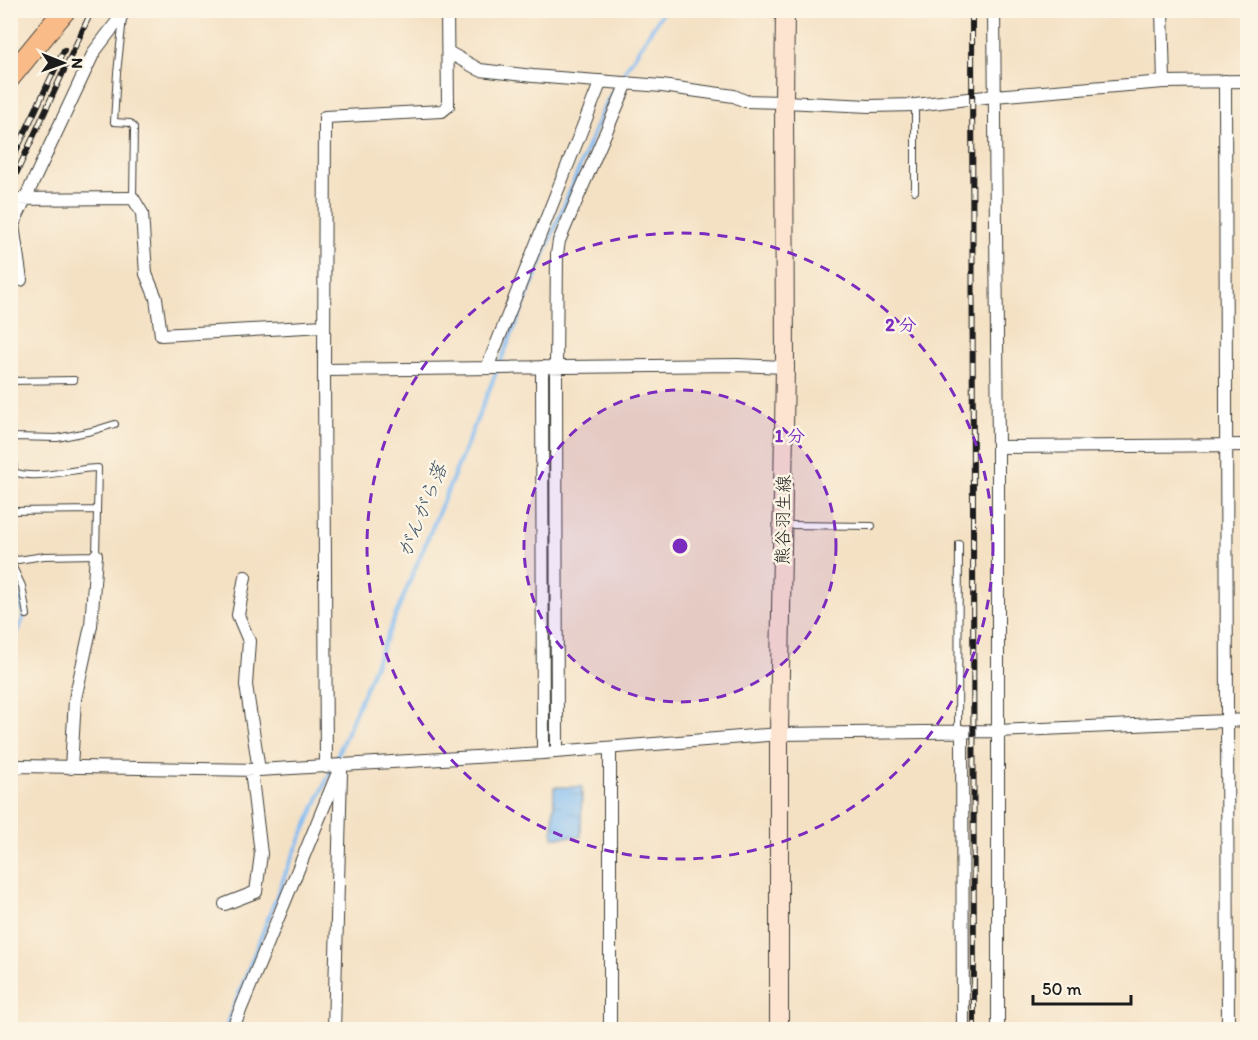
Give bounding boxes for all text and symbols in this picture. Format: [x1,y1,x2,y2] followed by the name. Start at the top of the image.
[33,33,93,93] north arrow
[68,58,87,69] text: N
[885,314,917,336] text: 2 分
[775,425,805,447] text: 1 分
[392,457,453,561] water label: がんがら落
[771,475,795,565] street label: 熊谷羽生線
[670,536,690,556] centre of rings
[1033,968,1130,1006] scale bar
[1042,978,1082,1000] text: 50 m

